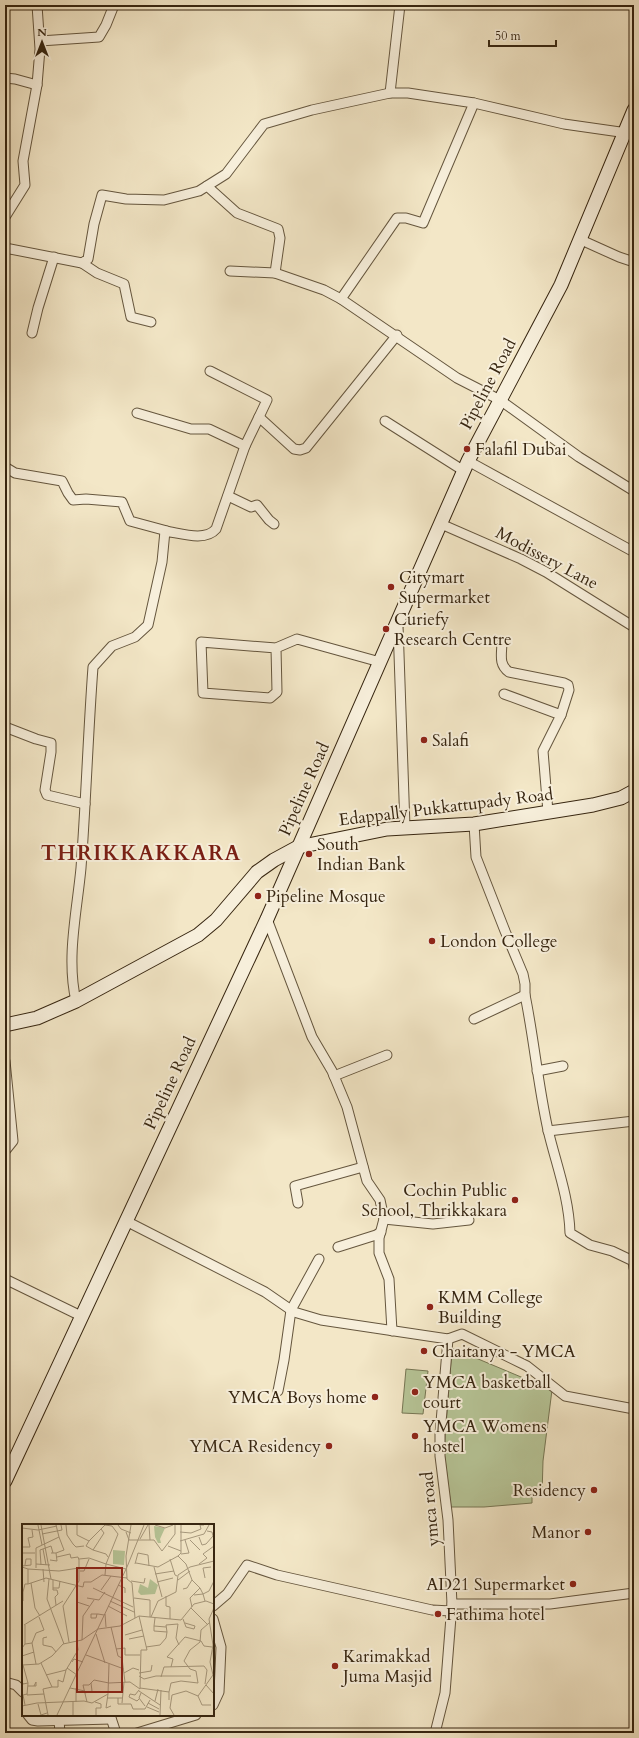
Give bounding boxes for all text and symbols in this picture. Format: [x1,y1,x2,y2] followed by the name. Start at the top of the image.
[22,22,62,62] north arrow
[489,22,556,48] scale bar
[37,25,47,40] text: N
[495,28,522,44] text: 50 m
[454,334,522,434] street label: Pipeline Road
[475,438,567,461] place label: Falafil Dubai
[462,444,472,454] marker: Falafil Dubai
[492,521,602,595] street label: Modissery Lane
[399,566,491,609] place label: Citymart Supermarket
[386,582,396,592] marker: Citymart Supermarket
[394,608,512,651] place label: Curiefy Research Centre
[381,624,391,634] marker: Curiefy Research Centre
[432,729,470,752] place label: Salafi
[419,735,429,745] marker: Salafi
[273,739,335,839] street label: Pipeline Road
[337,782,555,832] street label: Edappally Pukkattupady Road
[317,833,406,876] place label: South Indian Bank
[41,839,241,868] district label: THRIKKAKKARA
[304,849,314,859] marker: South Indian Bank
[266,885,386,908] place label: Pipeline Mosque
[253,891,263,901] marker: Pipeline Mosque
[440,930,557,953] place label: London College
[427,936,437,946] marker: London College
[138,1033,202,1133] street label: Pipeline Road
[362,1179,508,1222] place label: Cochin Public School, Thrikkakara
[510,1195,520,1205] marker: Cochin Public School, Thrikkakara
[438,1286,543,1329] place label: KMM College Building
[425,1302,435,1312] marker: KMM College Building
[432,1340,577,1363] place label: Chaitanya - YMCA
[419,1346,429,1356] marker: Chaitanya - YMCA
[423,1371,551,1414] place label: YMCA basketball court
[228,1386,367,1409] place label: YMCA Boys home
[410,1387,420,1397] marker: YMCA basketball court
[370,1392,380,1402] marker: YMCA Boys home
[423,1415,547,1458] place label: YMCA Womens hostel
[410,1431,420,1441] marker: YMCA Womens hostel
[190,1435,321,1458] place label: YMCA Residency
[324,1441,334,1451] marker: YMCA Residency
[415,1471,445,1548] street label: ymca road
[513,1479,586,1502] place label: Residency
[589,1485,599,1495] marker: Residency
[532,1521,581,1544] place label: Manor
[22,1524,214,1716] inset map
[583,1527,593,1537] marker: Manor
[426,1573,566,1596] place label: AD21 Supermarket
[568,1579,578,1589] marker: AD21 Supermarket
[446,1603,545,1626] place label: Fathima hotel
[433,1609,443,1619] marker: Fathima hotel
[340,1645,432,1688] place label: Karimakkad Juma Masjid
[330,1661,340,1671] marker: Karimakkad Juma Masjid

